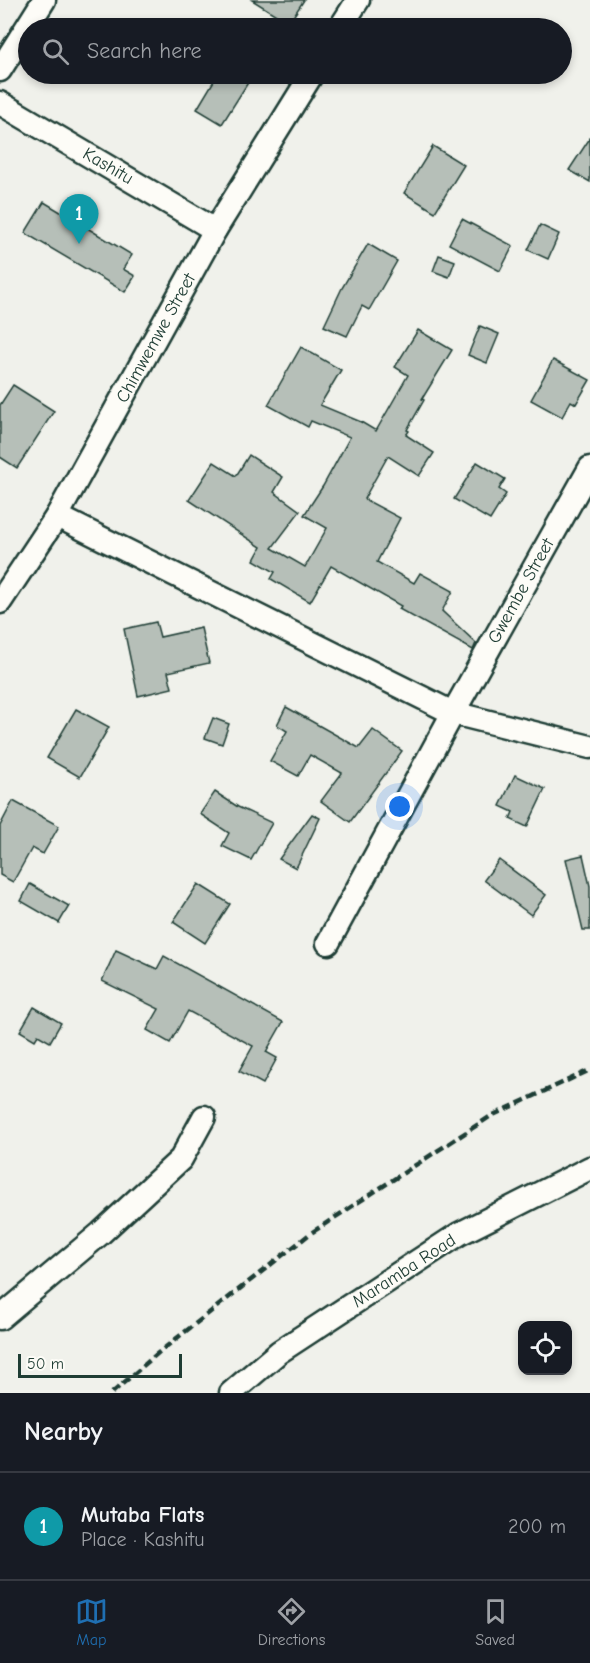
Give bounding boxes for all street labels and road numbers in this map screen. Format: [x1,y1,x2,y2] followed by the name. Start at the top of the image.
[79,143,137,189] street label: Kashitu
[112,269,201,406] street label: Chimwemwe Street
[483,534,559,647] street label: Gwembe Street
[348,1230,460,1312] street label: Maramba Road

